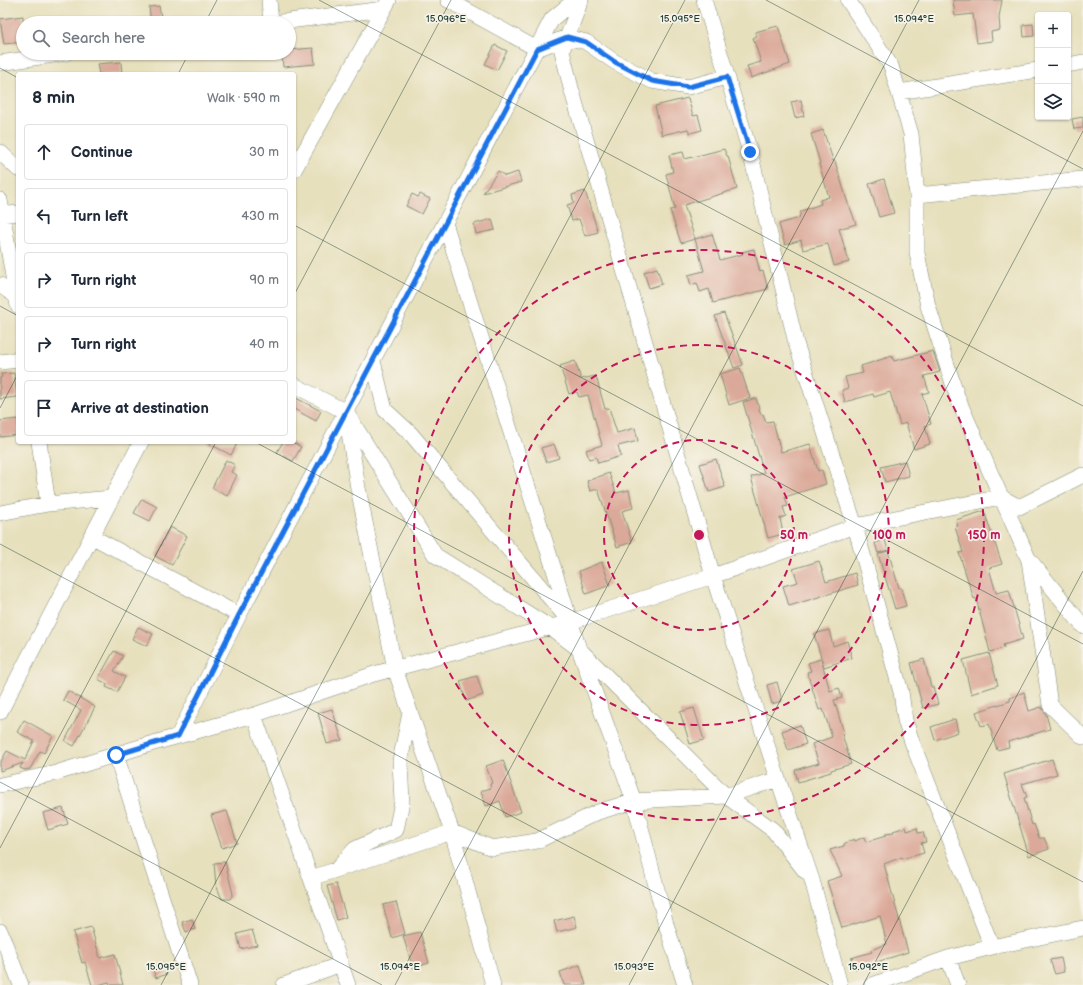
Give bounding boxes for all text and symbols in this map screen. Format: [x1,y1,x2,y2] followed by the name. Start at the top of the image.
[1035,12,1071,120] map controls
[1035,12,1071,48] button: +
[426,13,467,25] text: 15.096°E
[660,13,700,25] text: 15.095°E
[894,13,934,25] text: 15.094°E
[16,16,296,60] search box
[30,27,52,49] icon: search
[62,29,145,48] text: Search here
[1035,48,1071,84] button: −
[1035,84,1071,120] button: layers
[32,88,75,108] text: 8 min
[207,90,280,106] text: Walk · 590 m
[33,141,55,163] icon: ahead
[71,143,133,162] text: Continue
[741,143,759,161] route end
[249,144,279,160] text: 30 m
[33,205,55,227] icon: left
[71,207,128,226] text: Turn left
[241,208,279,224] text: 430 m
[33,269,55,291] icon: right
[71,271,136,290] text: Turn right
[250,272,279,288] text: 90 m
[33,333,55,355] icon: right
[71,335,136,354] text: Turn right
[249,336,279,352] text: 40 m
[33,397,55,419] icon: arrive
[71,399,209,418] text: Arrive at destination
[692,528,706,542] centre of rings
[780,528,808,543] text: 50 m
[872,528,906,543] text: 100 m
[968,528,1000,543] text: 150 m
[107,746,125,764] route start
[146,961,186,973] text: 15.095°E
[380,961,420,973] text: 15.094°E
[614,961,655,973] text: 15.093°E
[848,961,888,973] text: 15.092°E

